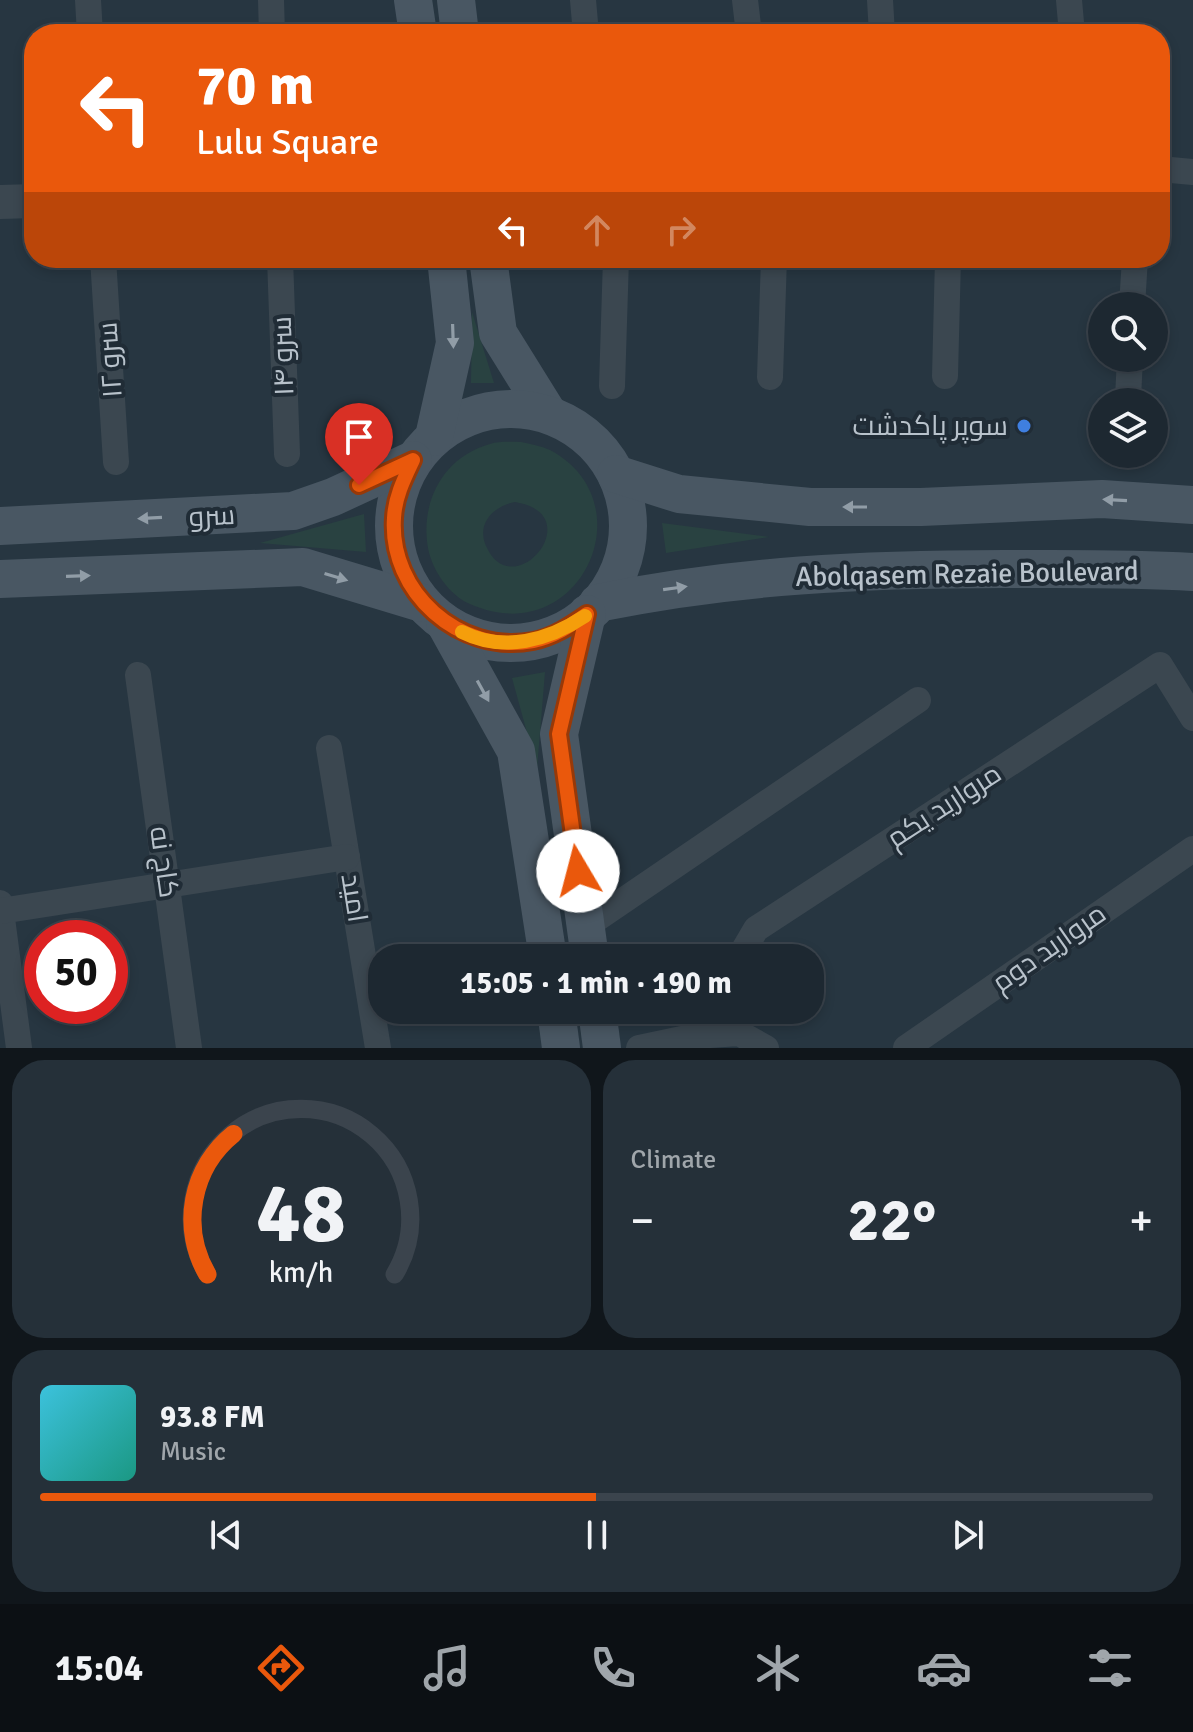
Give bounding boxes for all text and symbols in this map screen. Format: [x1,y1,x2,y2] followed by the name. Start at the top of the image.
[196,51,314,120] text: 70 m
[64,56,168,160] icon: left
[196,120,379,165] text: Lulu Square
[491,208,535,252] icon: left
[575,208,619,252] icon: ahead
[659,208,703,252] icon: right
[1088,292,1168,468] map controls
[1088,292,1168,372] button: search
[265,316,301,396] street label: سرو ۱۴
[90,321,130,399] street label: سرو ۱۲
[446,323,459,349] one-way arrow
[1088,388,1168,468] button: layers
[325,403,393,485] pin
[852,409,1008,444] place label: سوپر پاکدشت
[337,415,381,459] icon: arrive
[1015,417,1033,435] marker: سوپر پاکدشت
[1102,493,1127,506] one-way arrow
[188,498,236,534] street label: سرو
[842,501,867,513] one-way arrow
[137,512,162,525] one-way arrow
[795,554,1139,594] street label: Abolqasem Rezaie Boulevard
[66,570,91,583] one-way arrow
[325,571,349,584] one-way arrow
[663,581,688,594] one-way arrow
[476,680,490,703] one-way arrow
[880,756,1009,857] street label: مروارید یکم
[141,824,186,900] street label: کاج نه
[536,829,620,913] position arrow
[333,871,375,925] street label: امید
[985,896,1114,1001] street label: مروارید دوم
[24,920,128,1024] speed limit sign: 50
[460,965,732,1002] text: 15:05 · 1 min · 190 m
[631,1144,716,1176] text: Climate
[256,1163,346,1265] text: 48
[847,1184,936,1258] text: 22°
[631,1194,654,1248] text: −
[1129,1194,1153,1248] text: +
[269,1255,334,1290] text: km/h
[160,1399,265,1436] text: 93.8 FM
[160,1436,226,1468] text: Music
[204,1513,248,1557] icon: previous
[575,1513,619,1557] icon: pause
[946,1513,990,1557] icon: next
[253,1640,309,1696] icon: directions
[419,1640,475,1696] icon: music
[585,1640,641,1696] icon: phone
[750,1640,806,1696] icon: climate
[916,1640,972,1696] icon: car
[1082,1640,1138,1696] icon: filters
[55,1646,143,1691] text: 15:04

